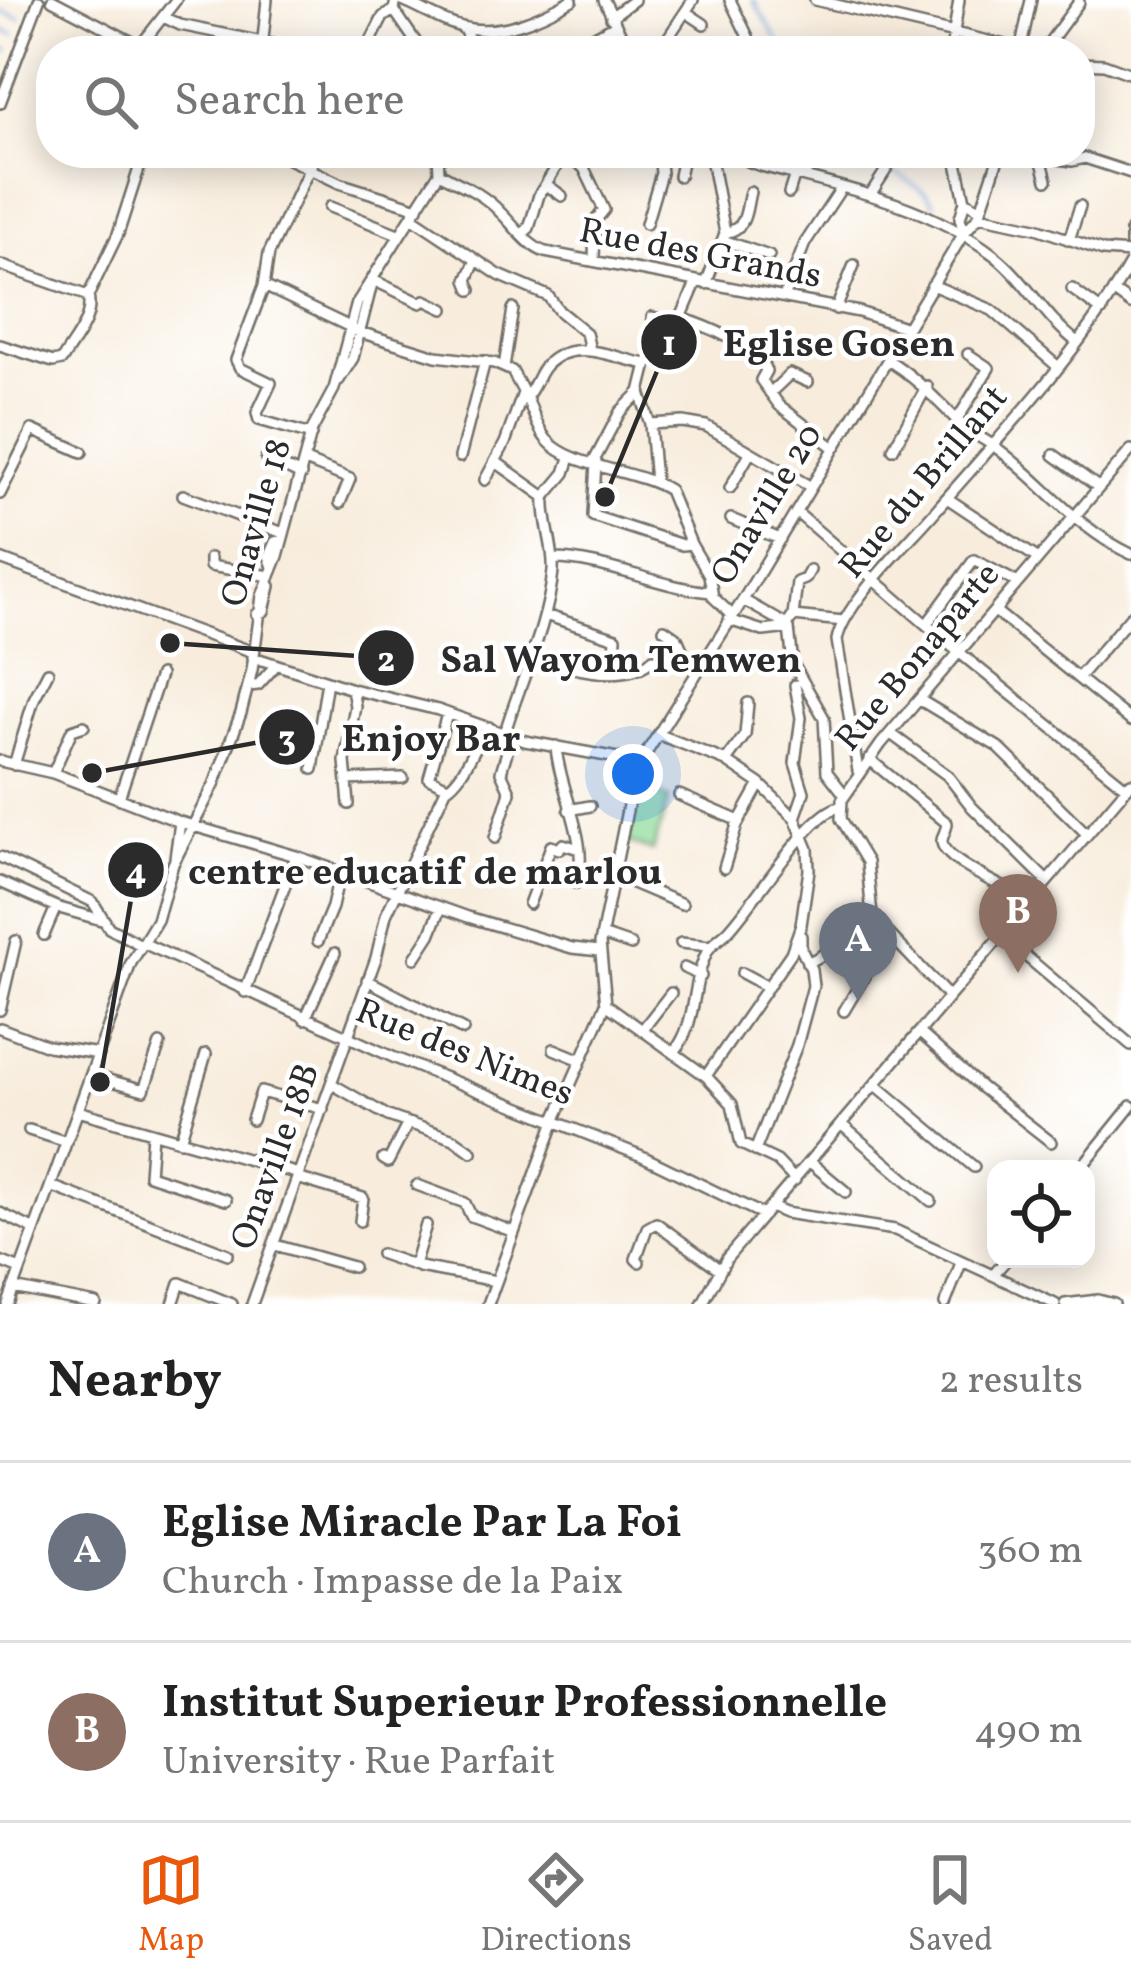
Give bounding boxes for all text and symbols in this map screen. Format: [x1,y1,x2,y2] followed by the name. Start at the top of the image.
[36,36,1095,168] search box
[78,69,144,135] icon: search
[174,71,405,134] text: Search here
[575,207,825,303] street label: Rue des Grands
[639,305,979,380] callout: Eglise Gosen
[723,319,955,373] text: Eglise Gosen
[662,321,676,371] text: 1
[829,375,1021,591] street label: Rue du Brillant
[700,415,836,595] street label: Onaville 20
[210,433,306,613] street label: Onaville 18
[825,553,1013,763] street label: Rue Bonaparte
[356,620,827,695] callout: Sal Wayom Temwen
[440,635,802,689] text: Sal Wayom Temwen
[377,637,395,687] text: 2
[257,700,544,775] callout: Enjoy Bar
[342,714,520,768] text: Enjoy Bar
[278,716,296,766] text: 3
[603,744,663,804] your location
[106,833,685,908] callout: centre educatif de marlou
[188,847,662,901] text: centre educatif de marlou
[125,849,147,899] text: 4
[979,874,1057,973] pin: B
[819,902,897,1001] pin: A
[348,988,580,1120] street label: Rue des Nimes
[220,1057,334,1257] street label: Onaville 18B
[987,1160,1095,1268] map controls
[987,1160,1095,1268] button: locate
[48,1347,222,1418] text: Nearby
[939,1355,1083,1409] text: 2 results
[162,1493,682,1556] text: Eglise Miracle Par La Foi
[73,1525,101,1579] text: A
[978,1525,1083,1579] text: 360 m
[162,1556,623,1610] text: Church · Impasse de la Paix
[162,1673,887,1736] text: Institut Superieur Professionnelle
[74,1705,100,1759] text: B
[974,1705,1083,1759] text: 490 m
[162,1736,555,1790] text: University · Rue Parfait
[138,1847,204,1965] tab: Map
[480,1847,632,1965] tab: Directions
[908,1847,993,1965] tab: Saved

